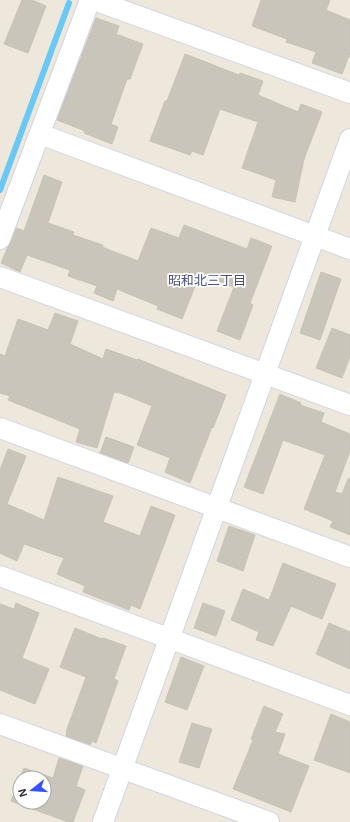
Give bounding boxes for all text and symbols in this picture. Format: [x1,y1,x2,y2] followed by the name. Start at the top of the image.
[168,273,246,288] district label: 昭和北三丁目
[12,770,52,810] north arrow
[16,787,29,798] text: N

